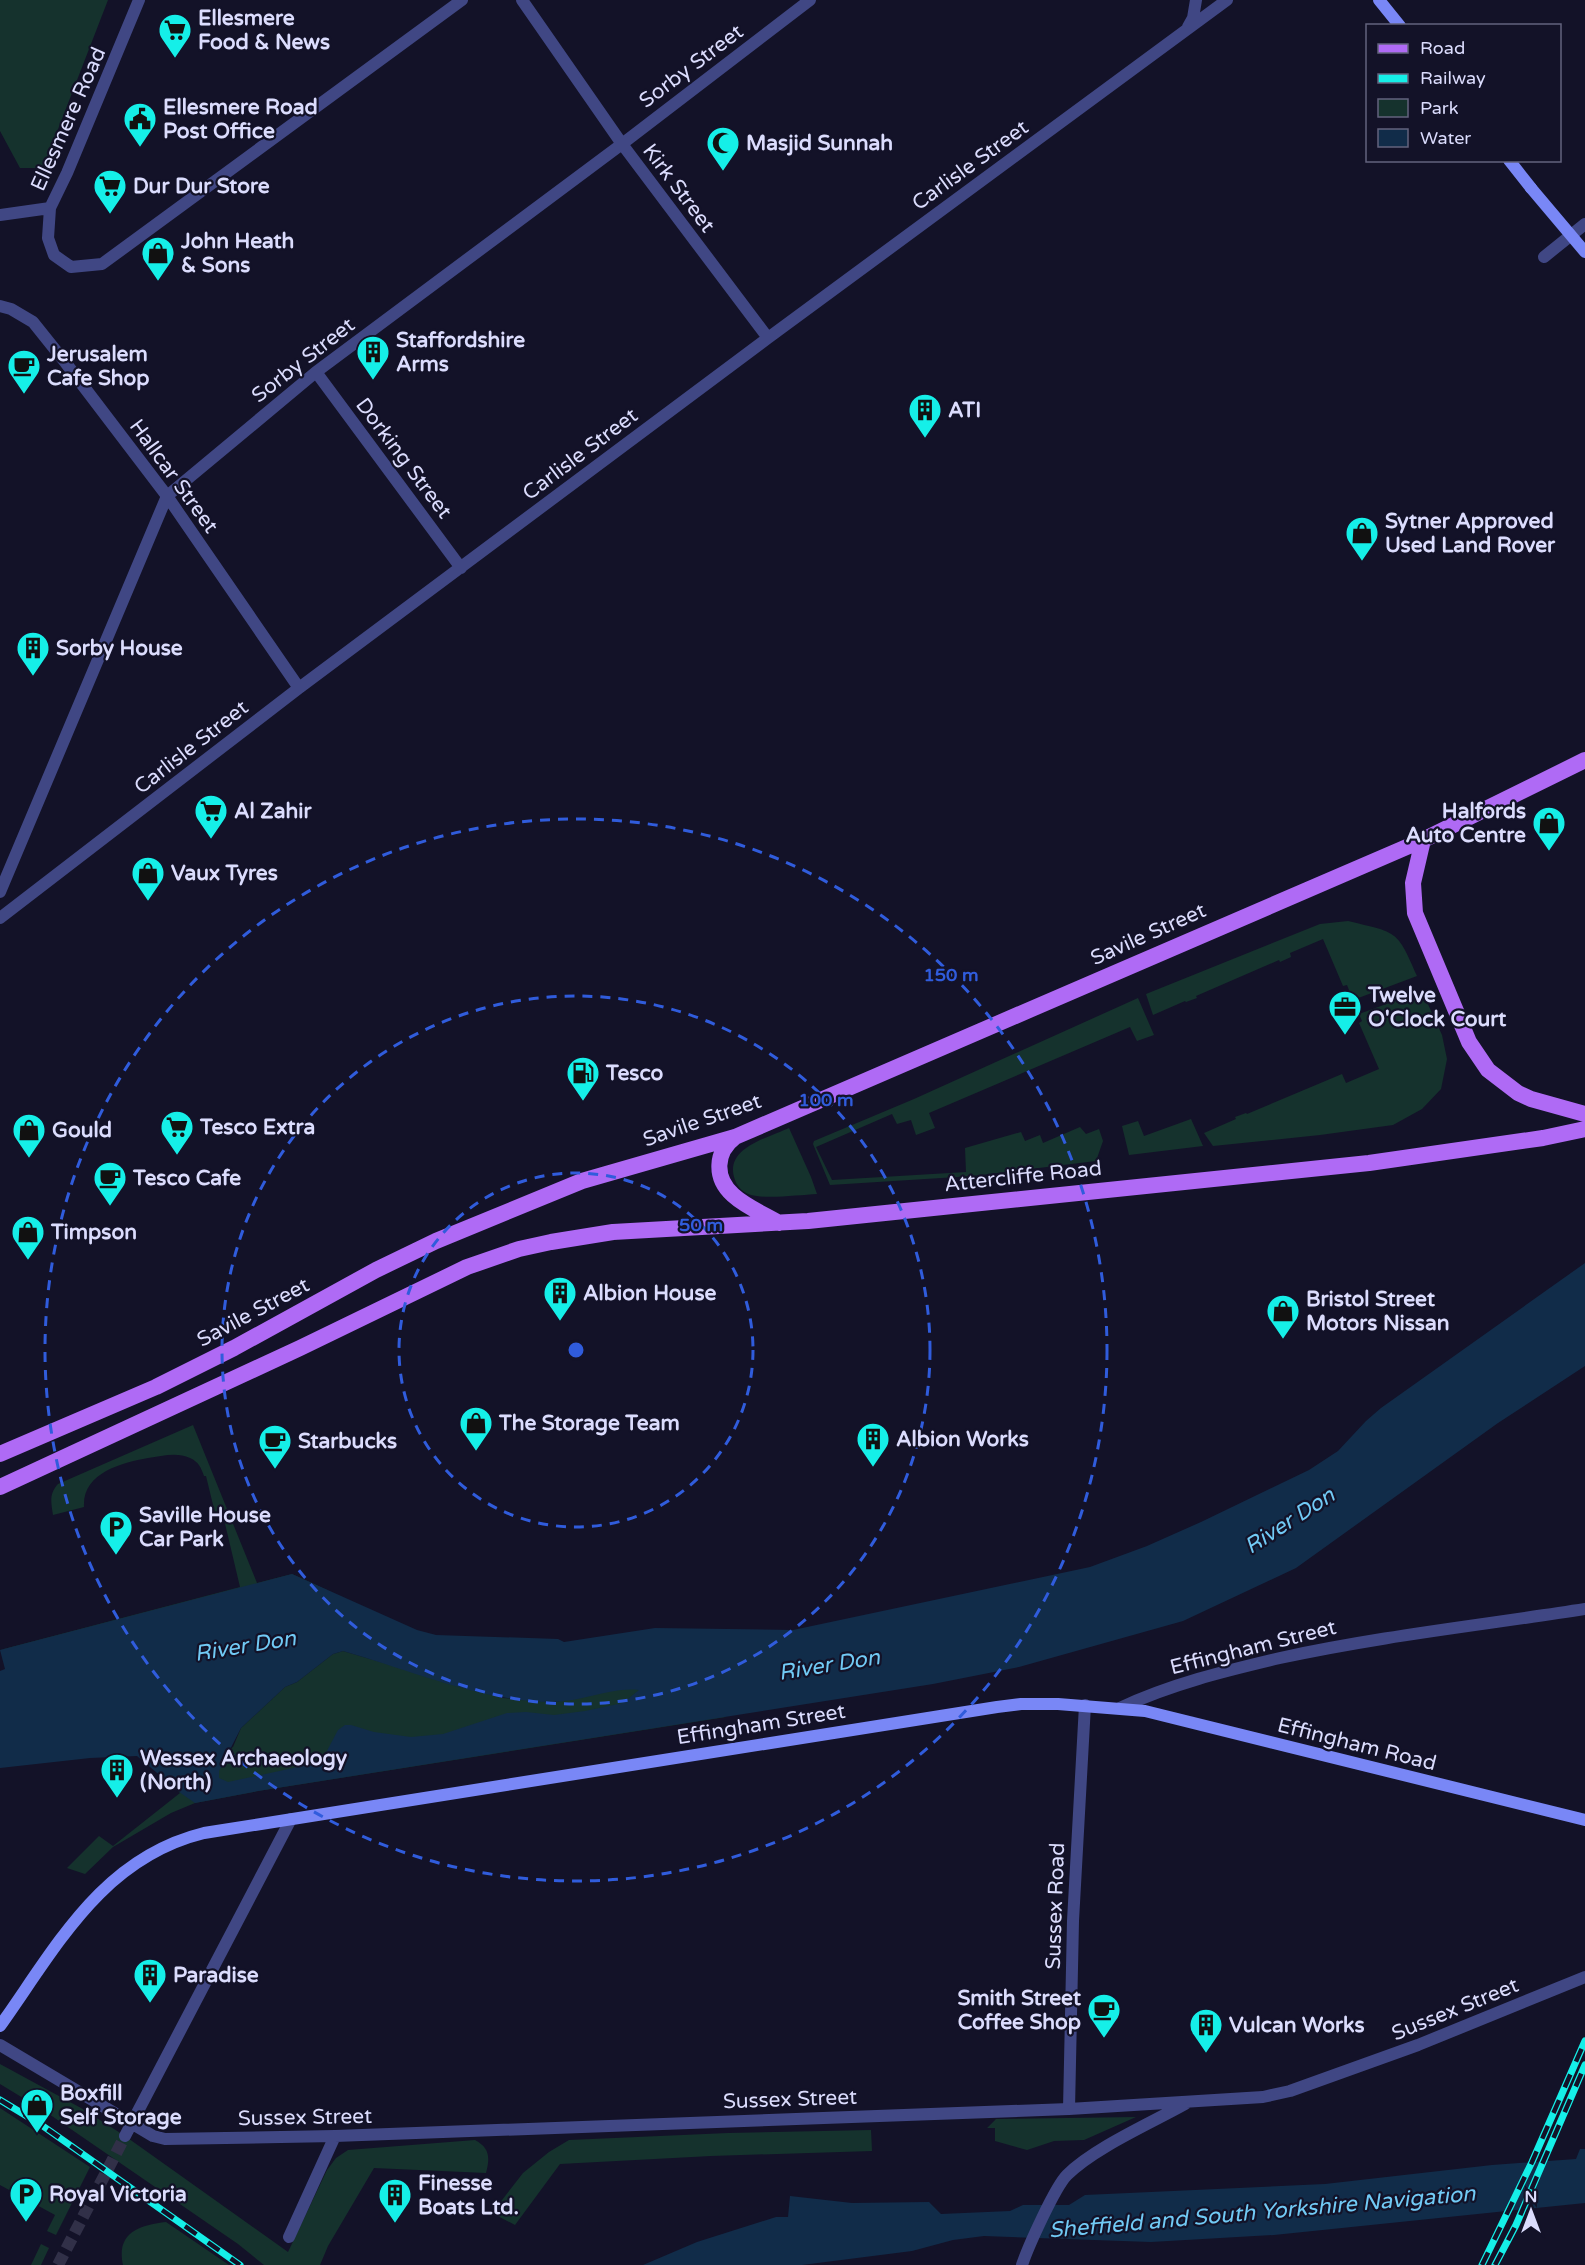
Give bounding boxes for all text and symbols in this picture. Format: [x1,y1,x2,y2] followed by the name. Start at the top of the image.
[198,6,330,55] place label: Ellesmere Food & News
[157,12,193,59] supermarket icon: Ellesmere Food & News
[634,19,748,114] street label: Sorby Street
[1366,24,1561,162] legend
[1420,37,1465,59] text: Road
[26,43,111,195] street label: Ellesmere Road
[1420,67,1486,89] text: Railway
[163,95,318,144] place label: Ellesmere Road Post Office
[1420,97,1459,119] text: Park
[122,101,158,148] public building icon: Ellesmere Road Post Office
[907,115,1033,216] street label: Carlisle Street
[705,125,741,172] mosque icon: Masjid Sunnah
[1420,127,1471,149] text: Water
[746,131,893,156] place label: Masjid Sunnah
[637,139,720,237] street label: Kirk Street
[92,168,128,215] supermarket icon: Dur Dur Store
[133,174,270,199] place label: Dur Dur Store
[180,229,294,278] place label: John Heath & Sons
[140,235,176,282] shop icon: John Heath & Sons
[247,312,360,408] street label: Sorby Street
[396,328,525,377] place label: Staffordshire Arms
[355,334,391,381] building icon: Staffordshire Arms
[46,342,149,391] place label: Jerusalem Cafe Shop
[6,348,42,395] cafe icon: Jerusalem Cafe Shop
[907,392,943,439] building icon: ATI
[350,393,457,523] street label: Dorking Street
[948,398,981,423] place label: ATI
[518,403,643,506] street label: Carlisle Street
[124,414,223,538] street label: Hallcar Street
[1385,509,1556,558] place label: Sytner Approved Used Land Rover
[1344,515,1380,562] shop icon: Sytner Approved Used Land Rover
[15,630,51,677] building icon: Sorby House
[56,636,183,661] place label: Sorby House
[129,695,253,800] street label: Carlisle Street
[193,793,229,840] supermarket icon: Al Zahir
[234,799,312,824] place label: Al Zahir
[1405,799,1526,848] place label: Halfords Auto Centre
[1531,805,1567,852] shop icon: Halfords Auto Centre
[130,855,166,902] shop icon: Vaux Tyres
[171,861,278,886] place label: Vaux Tyres
[1087,898,1210,971] street label: Savile Street
[923,964,979,986] text: 150 m
[1367,983,1506,1032] place label: Twelve O'Clock Court
[1327,989,1363,1036] office icon: Twelve O'Clock Court
[565,1055,601,1102] fuel station icon: Tesco
[605,1061,664,1086] place label: Tesco
[640,1089,765,1152] street label: Savile Street
[798,1089,854,1111] text: 100 m
[159,1109,195,1156] supermarket icon: Tesco Extra
[11,1112,47,1159] shop icon: Gould
[199,1115,315,1140] place label: Tesco Extra
[52,1118,112,1143] place label: Gould
[943,1156,1103,1197] street label: Attercliffe Road
[92,1160,128,1207] cafe icon: Tesco Cafe
[132,1166,241,1191] place label: Tesco Cafe
[10,1214,46,1261] shop icon: Timpson
[679,1214,723,1236] text: 50 m
[50,1220,137,1245] place label: Timpson
[193,1272,314,1352] street label: Savile Street
[542,1275,578,1322] building icon: Albion House
[583,1281,716,1306] place label: Albion House
[1306,1287,1450,1336] place label: Bristol Street Motors Nissan
[1265,1293,1301,1340] shop icon: Bristol Street Motors Nissan
[566,1340,586,1360] centre of rings
[458,1405,494,1452] shop icon: The Storage Team
[498,1411,680,1436] place label: The Storage Team
[855,1421,891,1468] building icon: Albion Works
[257,1423,293,1470] cafe icon: Starbucks
[896,1427,1029,1452] place label: Albion Works
[298,1429,397,1454] place label: Starbucks
[1240,1482,1340,1560] water label: River Don
[139,1503,271,1552] place label: Saville House Car Park
[98,1509,134,1556] parking icon: Saville House Car Park
[1168,1615,1339,1680] street label: Effingham Street
[193,1625,298,1667] water label: River Don
[777,1644,882,1686] water label: River Don
[675,1699,847,1750] street label: Effingham Street
[1275,1713,1439,1776] street label: Effingham Road
[140,1746,348,1795] place label: Wessex Archaeology (North)
[99,1752,135,1799] building icon: Wessex Archaeology (North)
[1041,1842,1070,1970] street label: Sussex Road
[132,1957,168,2004] building icon: Paradise
[173,1963,259,1988] place label: Paradise
[1388,1973,1522,2046] street label: Sussex Street
[957,1986,1081,2035] place label: Smith Street Coffee Shop
[1086,1992,1122,2039] cafe icon: Smith Street Coffee Shop
[1188,2007,1224,2054] building icon: Vulcan Works
[1229,2013,1365,2038] place label: Vulcan Works
[60,2081,182,2130] place label: Boxfill Self Storage
[722,2085,858,2114] street label: Sussex Street
[19,2087,55,2134] shop icon: Boxfill Self Storage
[238,2104,372,2131] street label: Sussex Street
[418,2171,519,2220] place label: Finesse Boats Ltd.
[8,2176,44,2223] parking icon: Royal Victoria
[377,2177,413,2224] building icon: Finesse Boats Ltd.
[1048,2180,1477,2244] water label: Sheffield and South Yorkshire Navigation
[1501,2181,1561,2241] north arrow
[49,2182,187,2207] place label: Royal Victoria
[1525,2187,1537,2207] text: N

